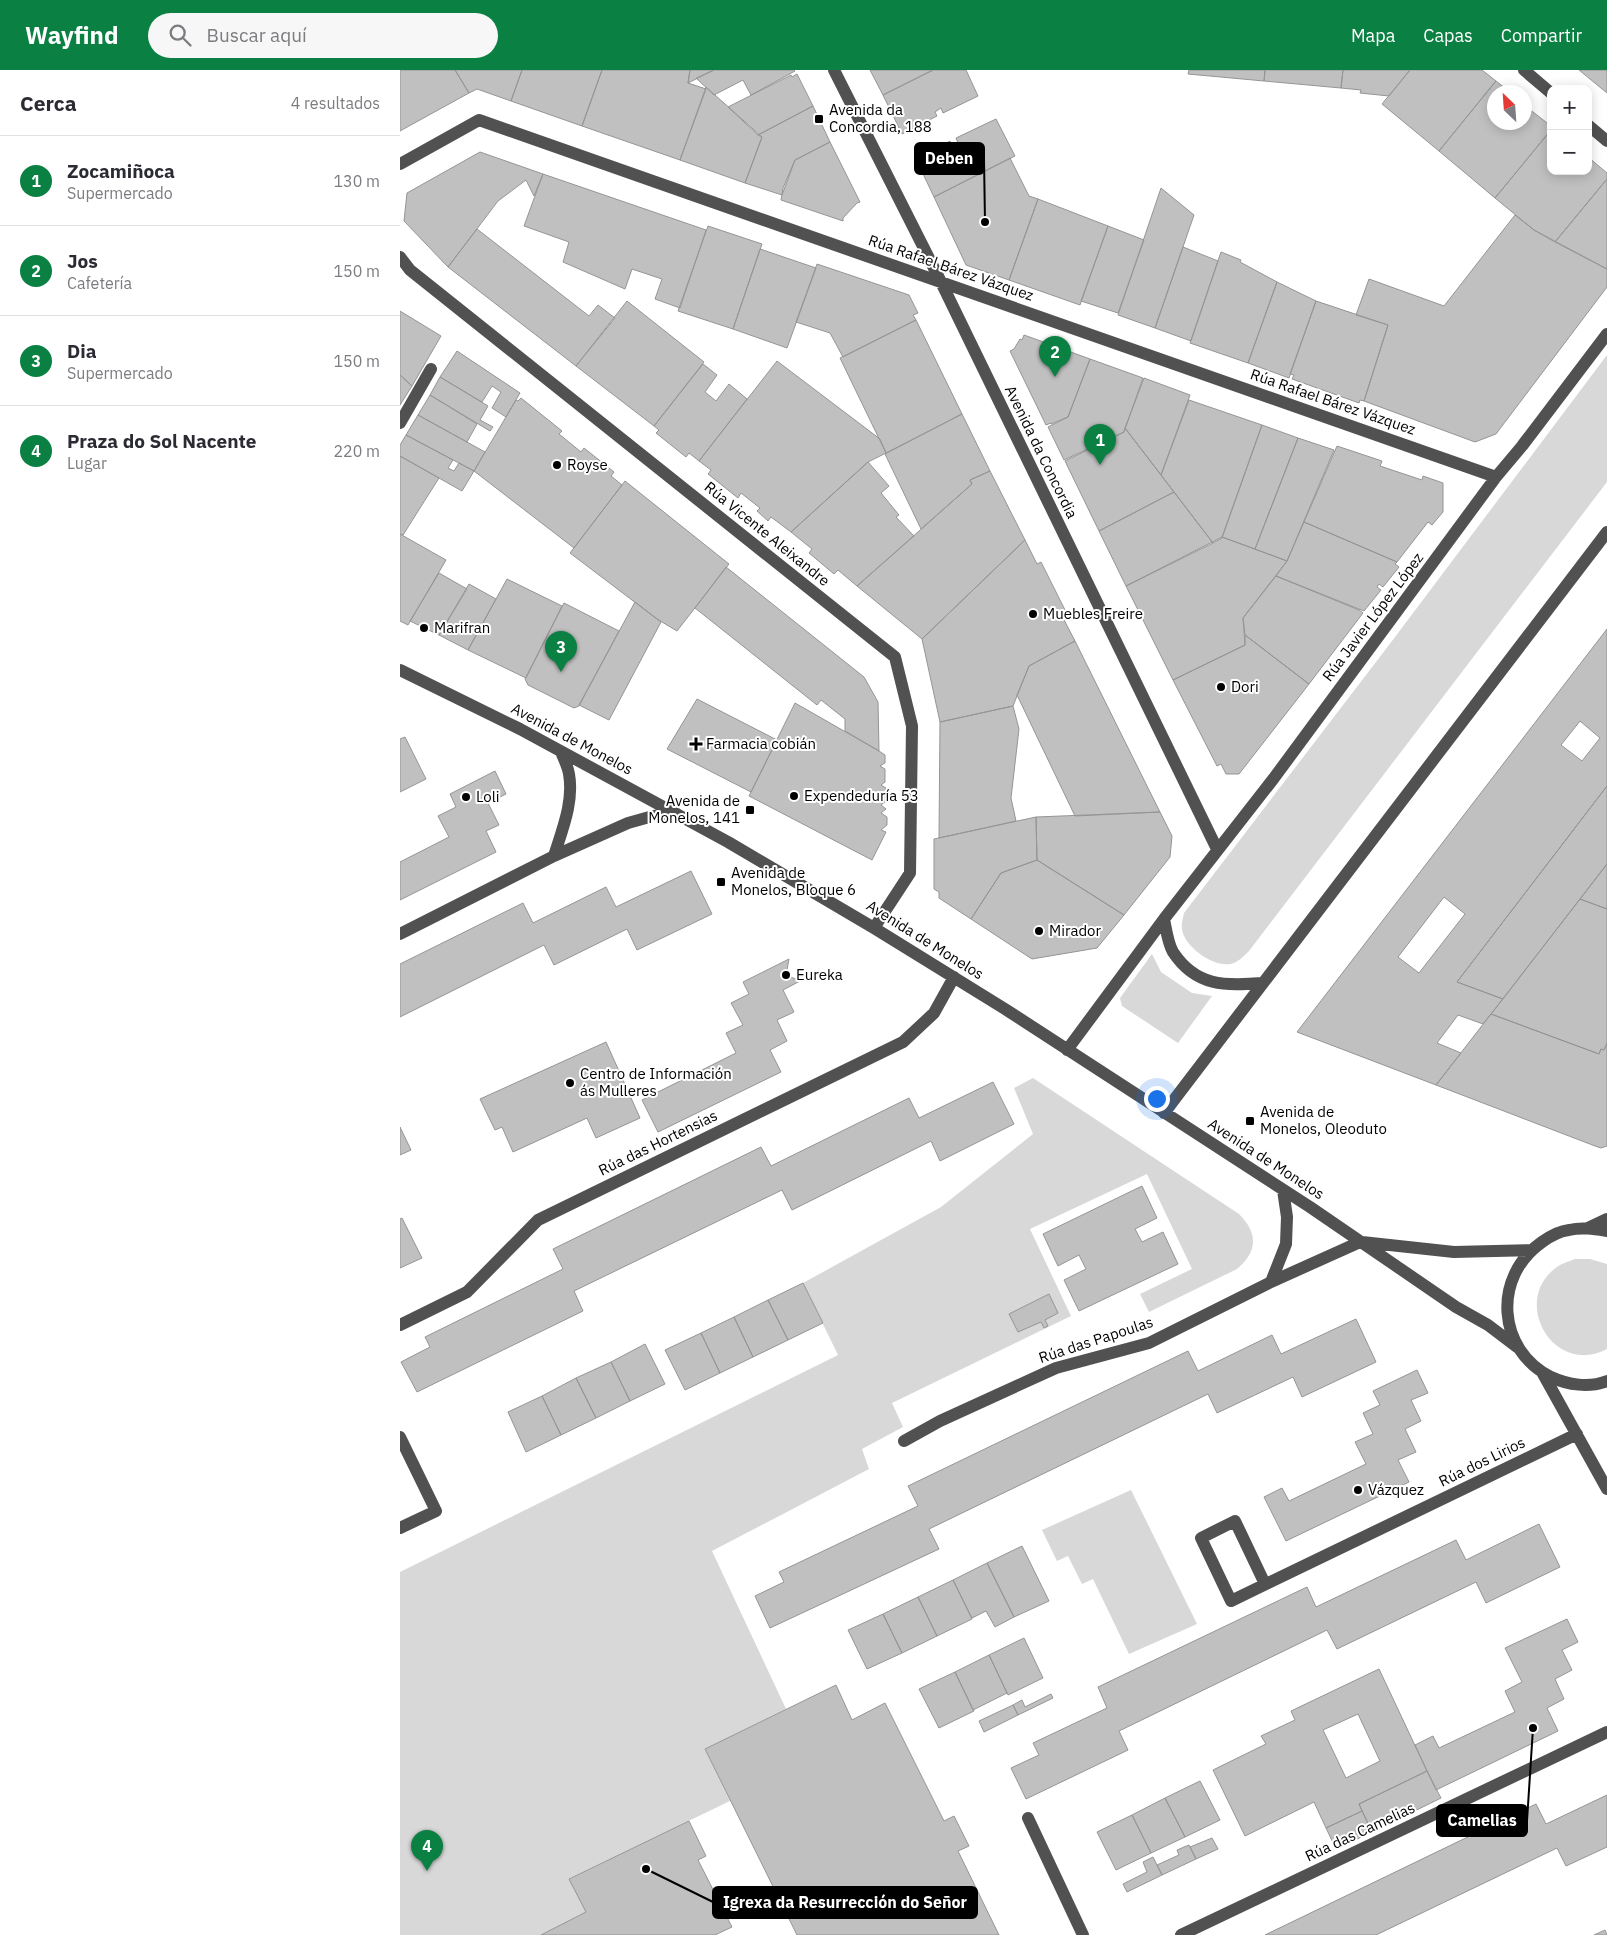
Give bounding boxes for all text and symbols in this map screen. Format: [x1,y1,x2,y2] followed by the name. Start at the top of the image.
[148,13,498,58] search box
[25,19,118,51] text: Wayfind
[166,21,194,49] icon: search
[206,23,307,47] text: Buscar aquí
[1351,24,1395,47] text: Mapa
[1423,24,1473,47] text: Capas
[1501,24,1582,47] text: Compartir
[1487,85,1532,130] north arrow
[1547,85,1592,175] map controls
[1547,85,1592,130] button: +
[20,89,77,117] text: Cerca
[291,93,380,113] text: 4 resultados
[829,100,932,136] place label: Avenida da Concordia, 188
[813,113,825,125] marker: Avenida da Concordia, 188
[1547,130,1592,175] button: −
[915,143,984,174] callout: Deben
[925,148,973,168] text: Deben
[67,159,175,183] text: Zocamiñoca
[31,171,41,191] text: 1
[333,171,380,191] text: 130 m
[67,183,173,203] text: Supermercado
[866,230,1036,305] street label: Rúa Rafael Bárez Vázquez
[67,249,98,273] text: Jos
[31,261,41,281] text: 2
[333,261,380,281] text: 150 m
[67,273,132,293] text: Cafetería
[1039,336,1071,377] pin: 2
[67,339,97,363] text: Dia
[31,351,41,371] text: 3
[333,351,380,371] text: 150 m
[67,363,173,383] text: Supermercado
[1248,364,1418,439] street label: Rúa Rafael Bárez Vázquez
[1001,382,1082,521] street label: Avenida da Concordia
[1084,424,1116,465] pin: 1
[67,429,256,453] text: Praza do Sol Nacente
[31,441,41,461] text: 4
[333,441,380,461] text: 220 m
[67,453,107,473] text: Lugar
[567,455,608,474] place label: Royse
[551,459,563,471] marker: Royse
[701,477,834,590] street label: Rúa Vicente Aleixandre
[1318,549,1427,685] street label: Rúa Javier López López
[1043,604,1143,623] place label: Muebles Freire
[1027,608,1039,620] marker: Muebles Freire
[434,618,490,637] place label: Marifran
[418,622,430,634] marker: Marifran
[545,631,577,672] pin: 3
[1231,677,1259,696] place label: Dori
[1215,681,1227,693] marker: Dori
[508,698,636,779] street label: Avenida de Monelos
[706,734,816,753] place label: Farmacia cobián
[690,738,702,750] marker: Farmacia cobián
[804,786,919,805] place label: Expendeduría 53
[476,787,500,806] place label: Loli
[788,790,800,802] marker: Expendeduría 53
[460,791,472,803] marker: Loli
[648,791,740,827] place label: Avenida de Monelos, 141
[744,804,756,816] marker: Avenida de Monelos, 141
[731,863,856,899] place label: Avenida de Monelos, Bloque 6
[715,876,727,888] marker: Avenida de Monelos, Bloque 6
[863,896,988,983] street label: Avenida de Monelos
[1049,921,1101,940] place label: Mirador
[1033,925,1045,937] marker: Mirador
[796,965,843,984] place label: Eureka
[780,969,792,981] marker: Eureka
[580,1064,732,1100] place label: Centro de Información ás Mulleres
[564,1077,576,1089] marker: Centro de Información ás Mulleres
[1144,1086,1170,1112] your location
[1260,1102,1387,1138] place label: Avenida de Monelos, Oleoduto
[595,1105,720,1180] street label: Rúa das Hortensias
[1205,1114,1328,1203] street label: Avenida de Monelos
[1244,1115,1256,1127] marker: Avenida de Monelos, Oleoduto
[1036,1312,1155,1367] street label: Rúa das Papoulas
[1435,1432,1528,1491] street label: Rúa dos Lirios
[1368,1480,1424,1499] place label: Vázquez
[1352,1484,1364,1496] marker: Vázquez
[1302,1798,1418,1865] street label: Rúa das Camelias
[1437,1805,1527,1836] callout: Camelias
[1447,1810,1517,1830] text: Camelias
[411,1830,443,1871] pin: 4
[713,1887,977,1918] callout: Igrexa da Resurrección do Señor
[723,1892,968,1912] text: Igrexa da Resurrección do Señor

